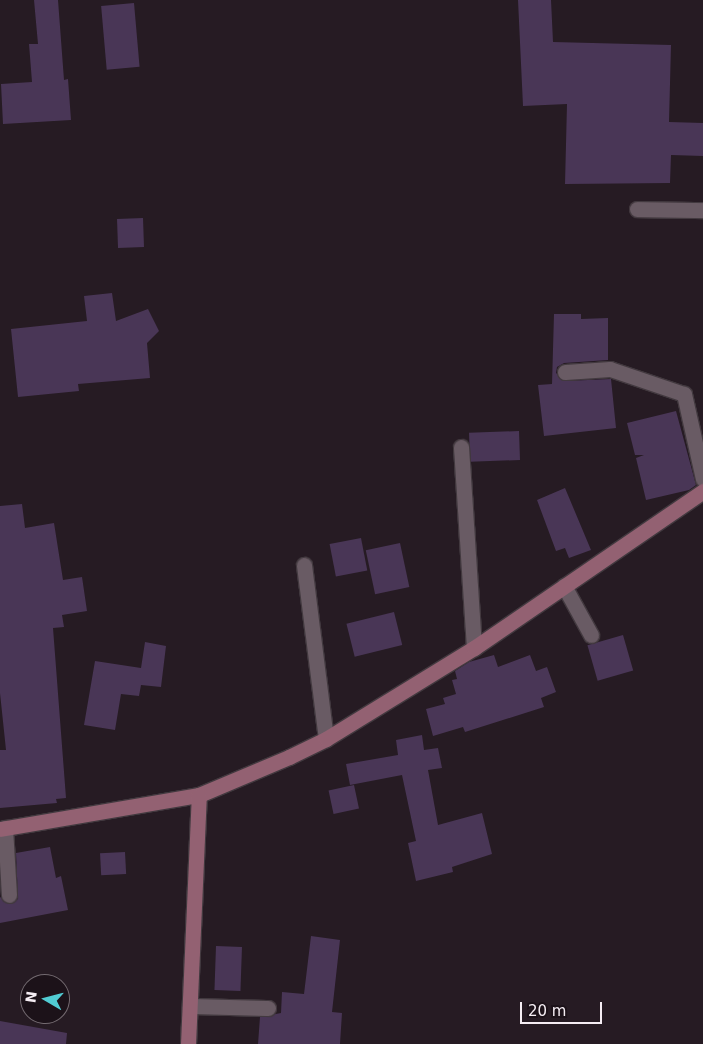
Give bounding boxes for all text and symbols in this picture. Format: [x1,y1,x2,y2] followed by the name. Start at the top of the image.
[20,974,70,1024] north arrow
[22,990,40,1004] text: N
[523,992,606,1024] scale bar
[528,1002,566,1020] text: 20 m

